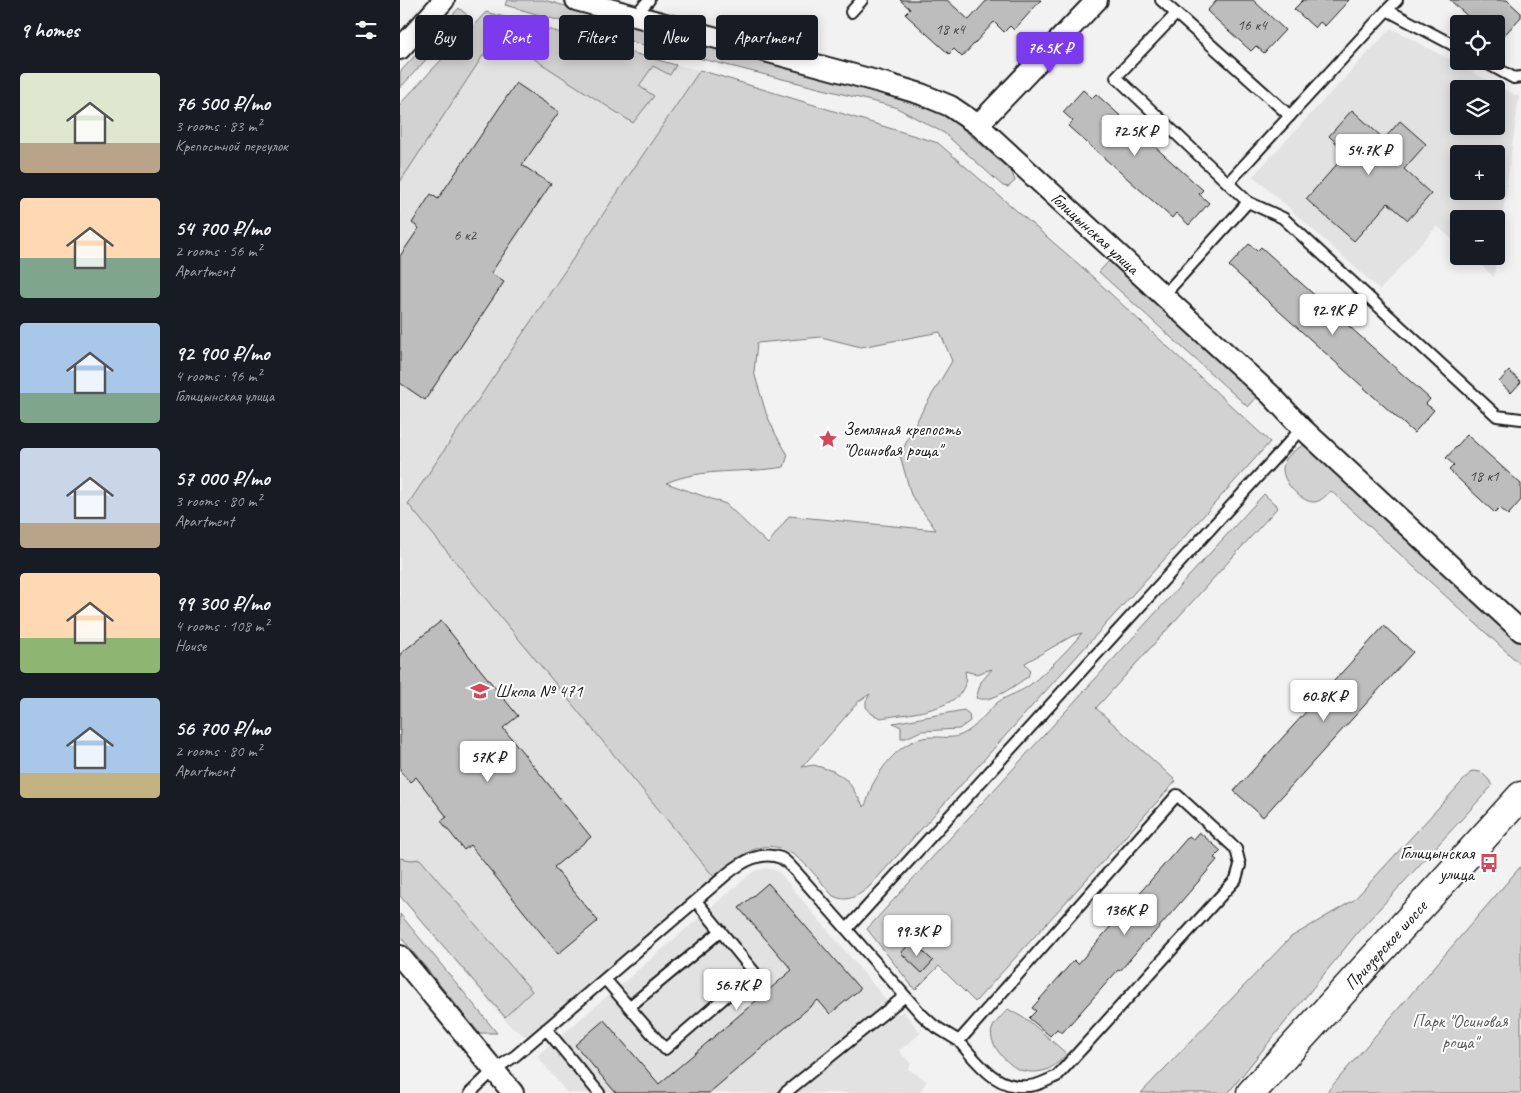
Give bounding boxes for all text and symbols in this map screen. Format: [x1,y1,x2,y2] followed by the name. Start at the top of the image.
[415,15,473,60] chip: Buy
[483,15,549,60] chip: Rent
[559,15,634,60] chip: Filters
[644,15,706,60] chip: New
[716,15,818,60] chip: Apartment
[1450,15,1505,265] map controls
[1450,15,1505,70] button: locate
[352,16,380,44] icon: filters
[1237,16,1268,35] house number: 16 к4
[20,17,79,43] text: 9 homes
[935,20,966,39] house number: 18 к4
[1004,32,1096,74] pin: 76.5K ₽
[1027,38,1073,58] text: 76.5K ₽
[1450,80,1505,135] button: layers
[175,90,270,116] text: 76 500 ₽/mo
[60,93,120,153] icon: home
[1089,114,1181,157] pin: 72.5K ₽
[175,116,261,136] text: 3 rooms · 83 m²
[1113,121,1157,141] text: 72.5K ₽
[1323,134,1415,176] pin: 54.7K ₽
[175,136,288,156] text: Крепостной переулок
[1347,140,1391,160] text: 54.7K ₽
[1450,145,1505,200] button: +
[1047,187,1145,280] street label: Голицынская улица
[1450,210,1505,265] button: −
[175,215,270,241] text: 54 700 ₽/mo
[60,218,120,278] icon: home
[454,226,478,245] house number: 6 к2
[175,241,261,261] text: 2 rooms · 56 m²
[175,261,234,281] text: Apartment
[1287,294,1379,336] pin: 92.9K ₽
[1311,300,1355,320] text: 92.9K ₽
[175,340,270,366] text: 92 900 ₽/mo
[60,343,120,403] icon: home
[175,366,261,386] text: 4 rooms · 96 m²
[175,386,274,406] text: Голицынская улица
[843,418,961,461] place label: Земляная крепость "Осиновая роща"
[817,428,839,450] place icon: Земляная крепость "Осиновая роща"
[175,465,270,491] text: 57 000 ₽/mo
[1469,467,1500,486] house number: 18 к1
[60,468,120,528] icon: home
[175,491,261,511] text: 3 rooms · 80 m²
[175,511,234,531] text: Apartment
[175,590,270,616] text: 99 300 ₽/mo
[60,593,120,653] icon: home
[175,616,269,636] text: 4 rooms · 108 m²
[175,636,206,656] text: House
[469,680,491,702] school or university icon: Школа № 471
[495,680,583,702] place label: Школа № 471
[1278,680,1370,722] pin: 60.8K ₽
[1301,686,1347,706] text: 60.8K ₽
[175,715,270,741] text: 56 700 ₽/mo
[60,718,120,778] icon: home
[453,740,523,783] pin: 57K ₽
[175,741,261,761] text: 2 rooms · 80 m²
[471,747,505,767] text: 57K ₽
[175,761,234,781] text: Apartment
[1400,842,1476,885] place label: Голицынская улица
[1478,852,1500,874] bus stop icon: Голицынская улица
[1084,894,1166,936] pin: 136K ₽
[1339,895,1432,994] street label: Приозерское шоссе
[1104,900,1146,920] text: 136K ₽
[871,914,963,957] pin: 99.3K ₽
[895,921,939,941] text: 99.3K ₽
[691,968,783,1011] pin: 56.7K ₽
[714,975,760,995] text: 56.7K ₽
[1412,1010,1509,1053] park label: Парк "Осиновая роща"

